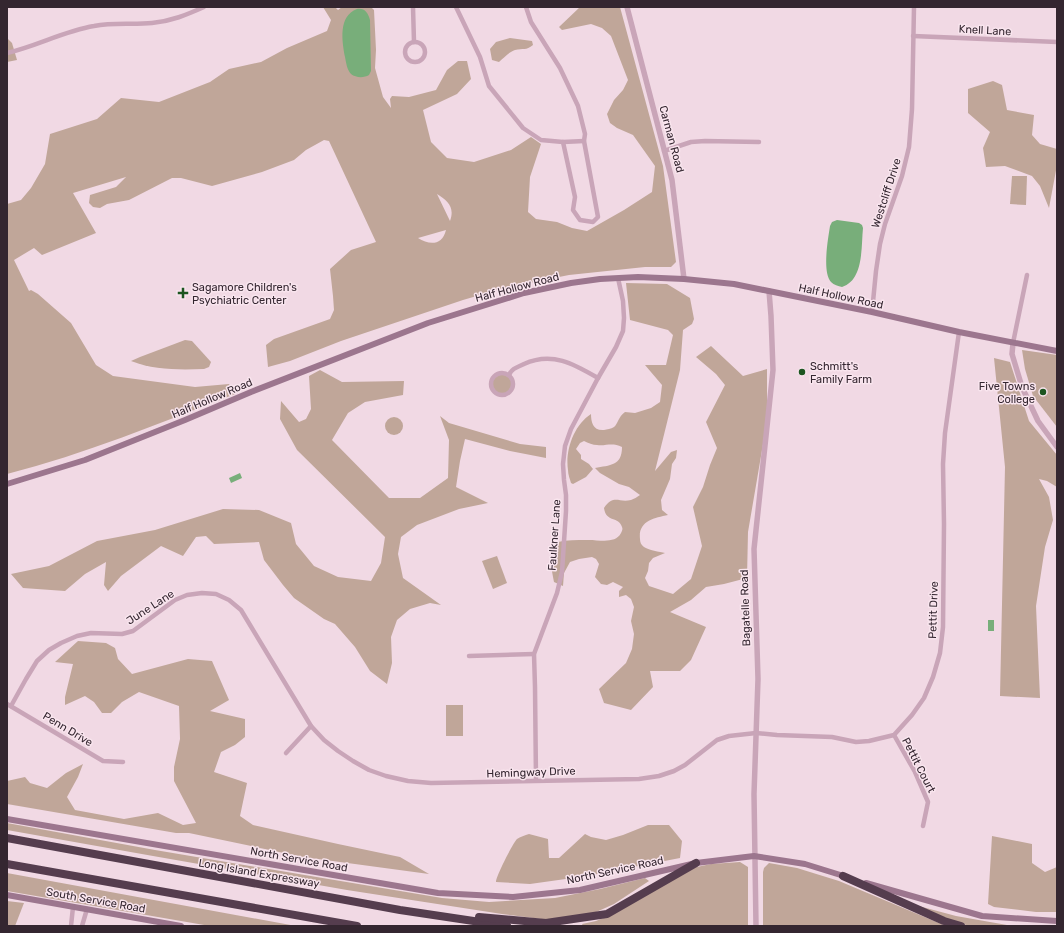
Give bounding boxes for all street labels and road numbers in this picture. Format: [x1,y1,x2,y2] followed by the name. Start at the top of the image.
[958,23,1012,38] street label: Knell Lane
[656,104,687,174] street label: Carman Road
[869,157,904,230] street label: Westcliff Drive
[474,270,560,305] street label: Half Hollow Road
[797,281,884,312] street label: Half Hollow Road
[170,376,254,421] street label: Half Hollow Road
[546,499,563,571] street label: Faulkner Lane
[738,569,753,647] street label: Bagatelle Road
[926,581,941,639] street label: Pettit Drive
[124,587,177,628] street label: June Lane
[41,710,95,749] street label: Penn Drive
[899,735,938,796] street label: Pettit Court
[486,764,576,781] street label: Hemingway Drive
[249,845,349,874] street label: North Service Road
[565,854,665,887] street label: North Service Road
[197,856,320,891] street label: Long Island Expressway
[45,885,146,916] street label: South Service Road

